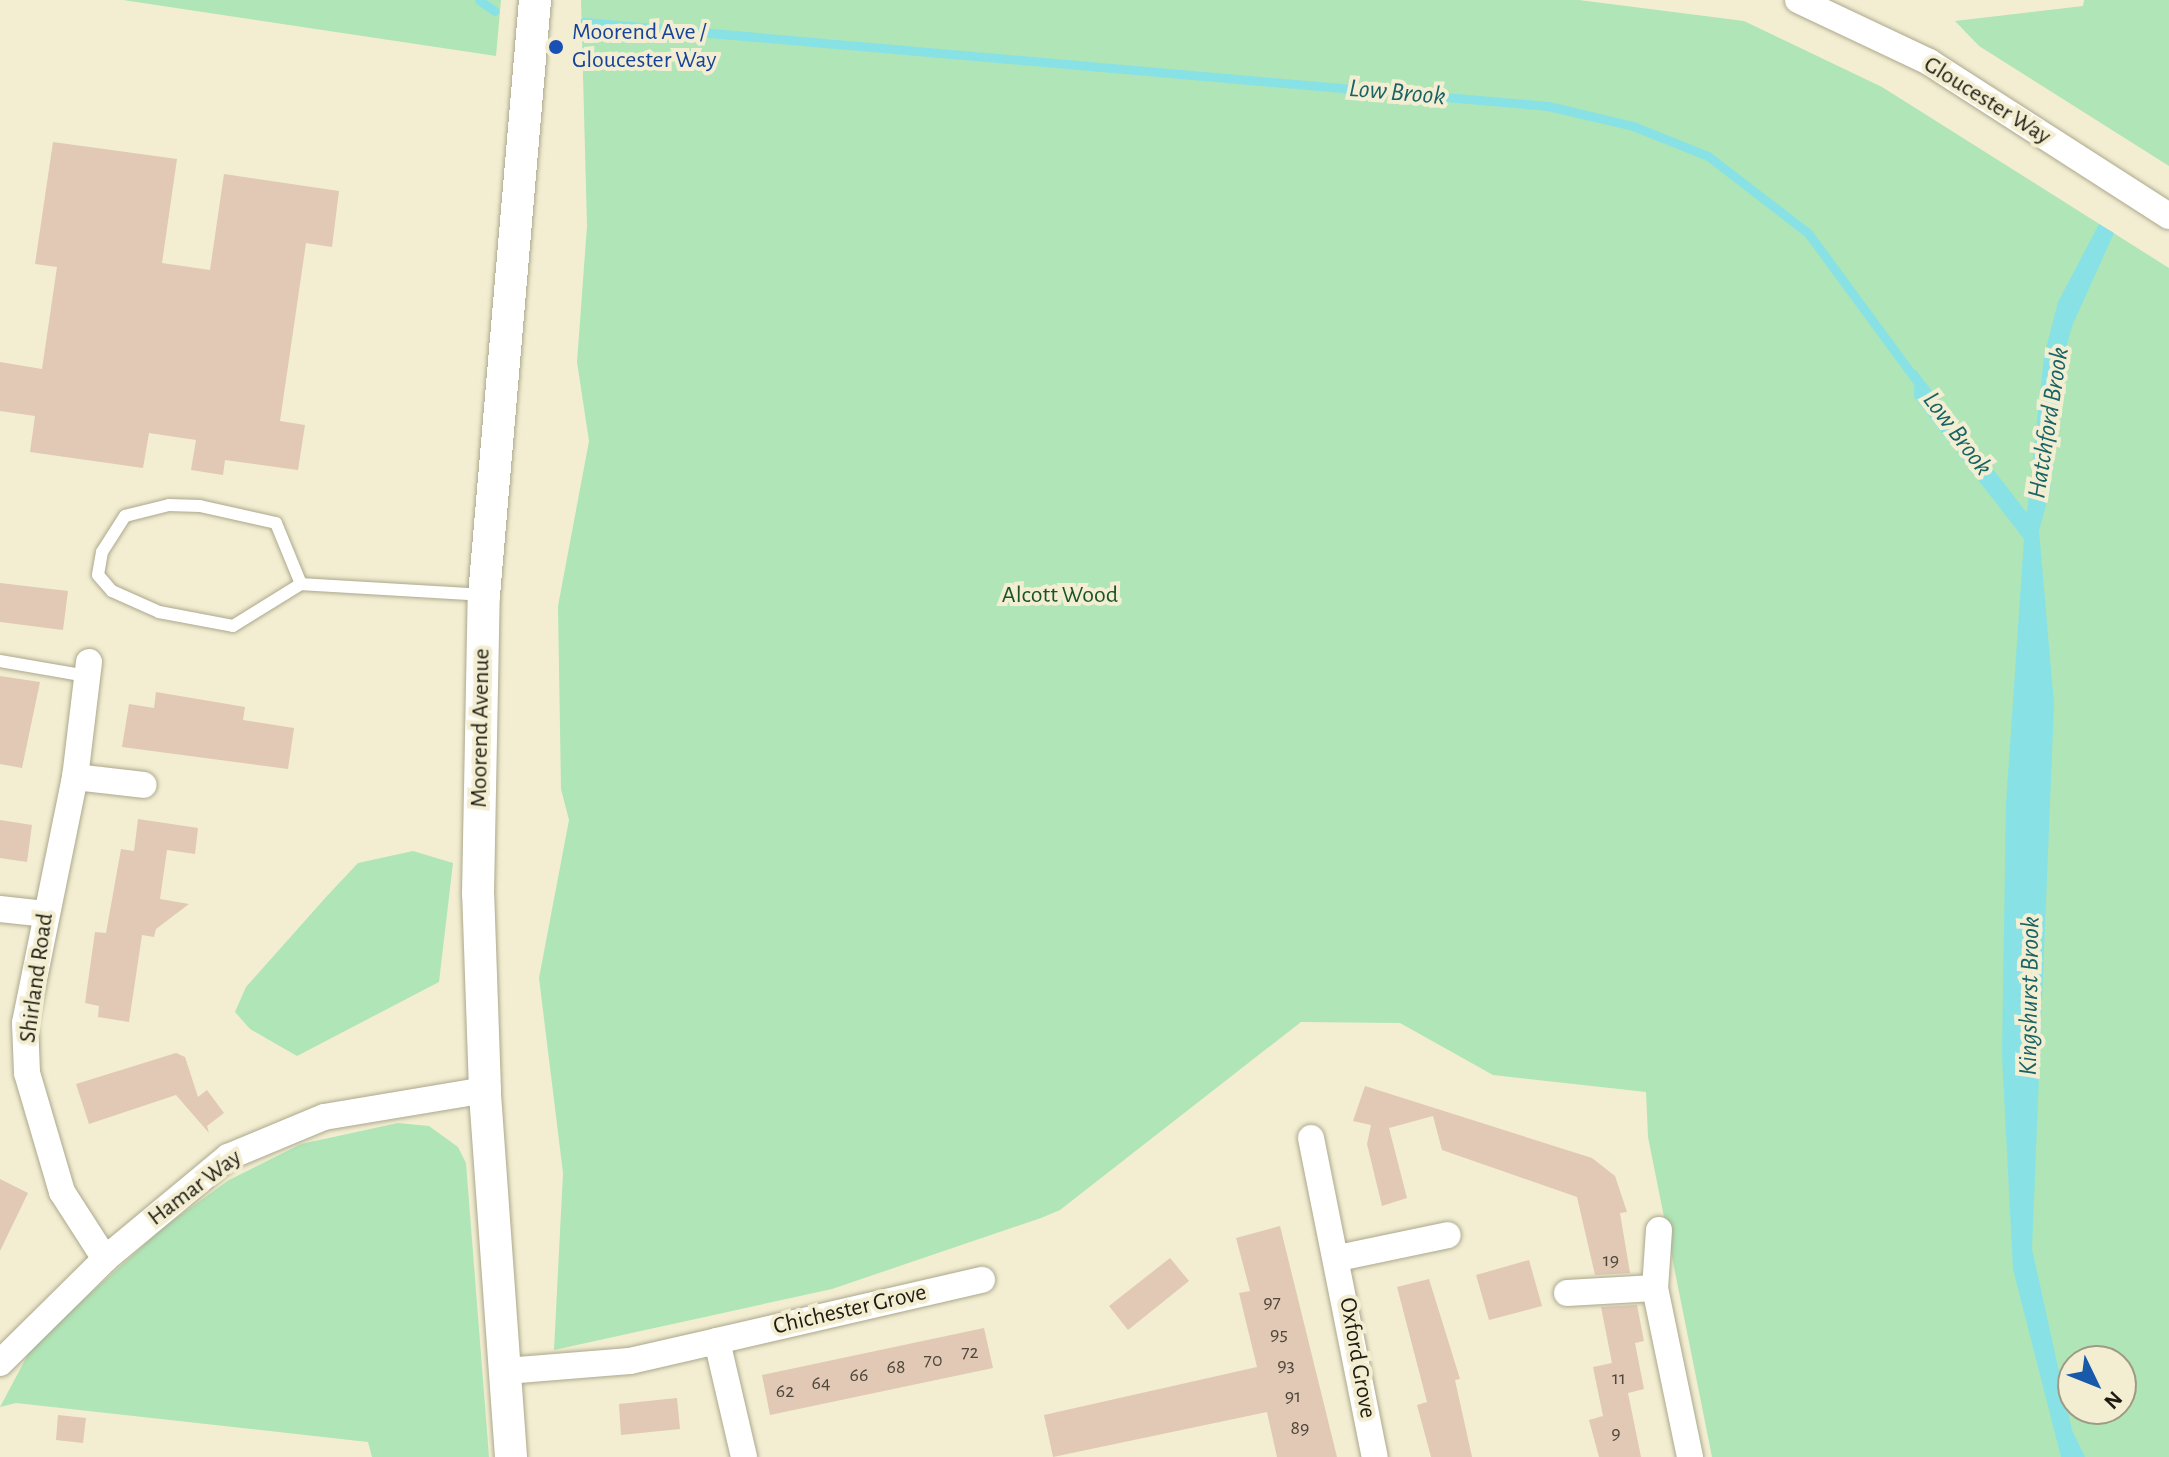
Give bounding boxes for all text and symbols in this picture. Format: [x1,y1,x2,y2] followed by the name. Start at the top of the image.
[572,19,717,75] place label: Moorend Ave / Gloucester Way
[547,38,565,56] marker: Moorend Ave / Gloucester Way
[1918,50,2056,152] street label: Gloucester Way
[1347,73,1447,113] water label: Low Brook
[2022,345,2076,501] water label: Hatchford Brook
[1915,386,1999,482] water label: Low Brook
[1002,582,1118,610] park label: Alcott Wood
[465,648,497,808] street label: Moorend Avenue
[14,911,60,1045] street label: Shirland Road
[2013,916,2047,1076] water label: Kingshurst Brook
[143,1143,247,1233] street label: Hamar Way
[1603,1248,1619,1272] house number: 19
[771,1278,929,1342] street label: Chichester Grove
[1263,1290,1281,1314] house number: 97
[1332,1295,1382,1421] street label: Oxford Grove
[1270,1322,1288,1346] house number: 95
[961,1340,979,1364] house number: 72
[2057,1345,2137,1425] north arrow
[924,1348,942,1372] house number: 70
[1277,1353,1295,1377] house number: 93
[887,1355,905,1379] house number: 68
[850,1363,868,1387] house number: 66
[1612,1366,1626,1390] house number: 11
[811,1371,831,1395] house number: 64
[776,1379,794,1403] house number: 62
[1285,1384,1301,1408] house number: 91
[2100,1387,2126,1413] text: N
[1291,1416,1309,1440] house number: 89
[1611,1421,1621,1445] house number: 9

